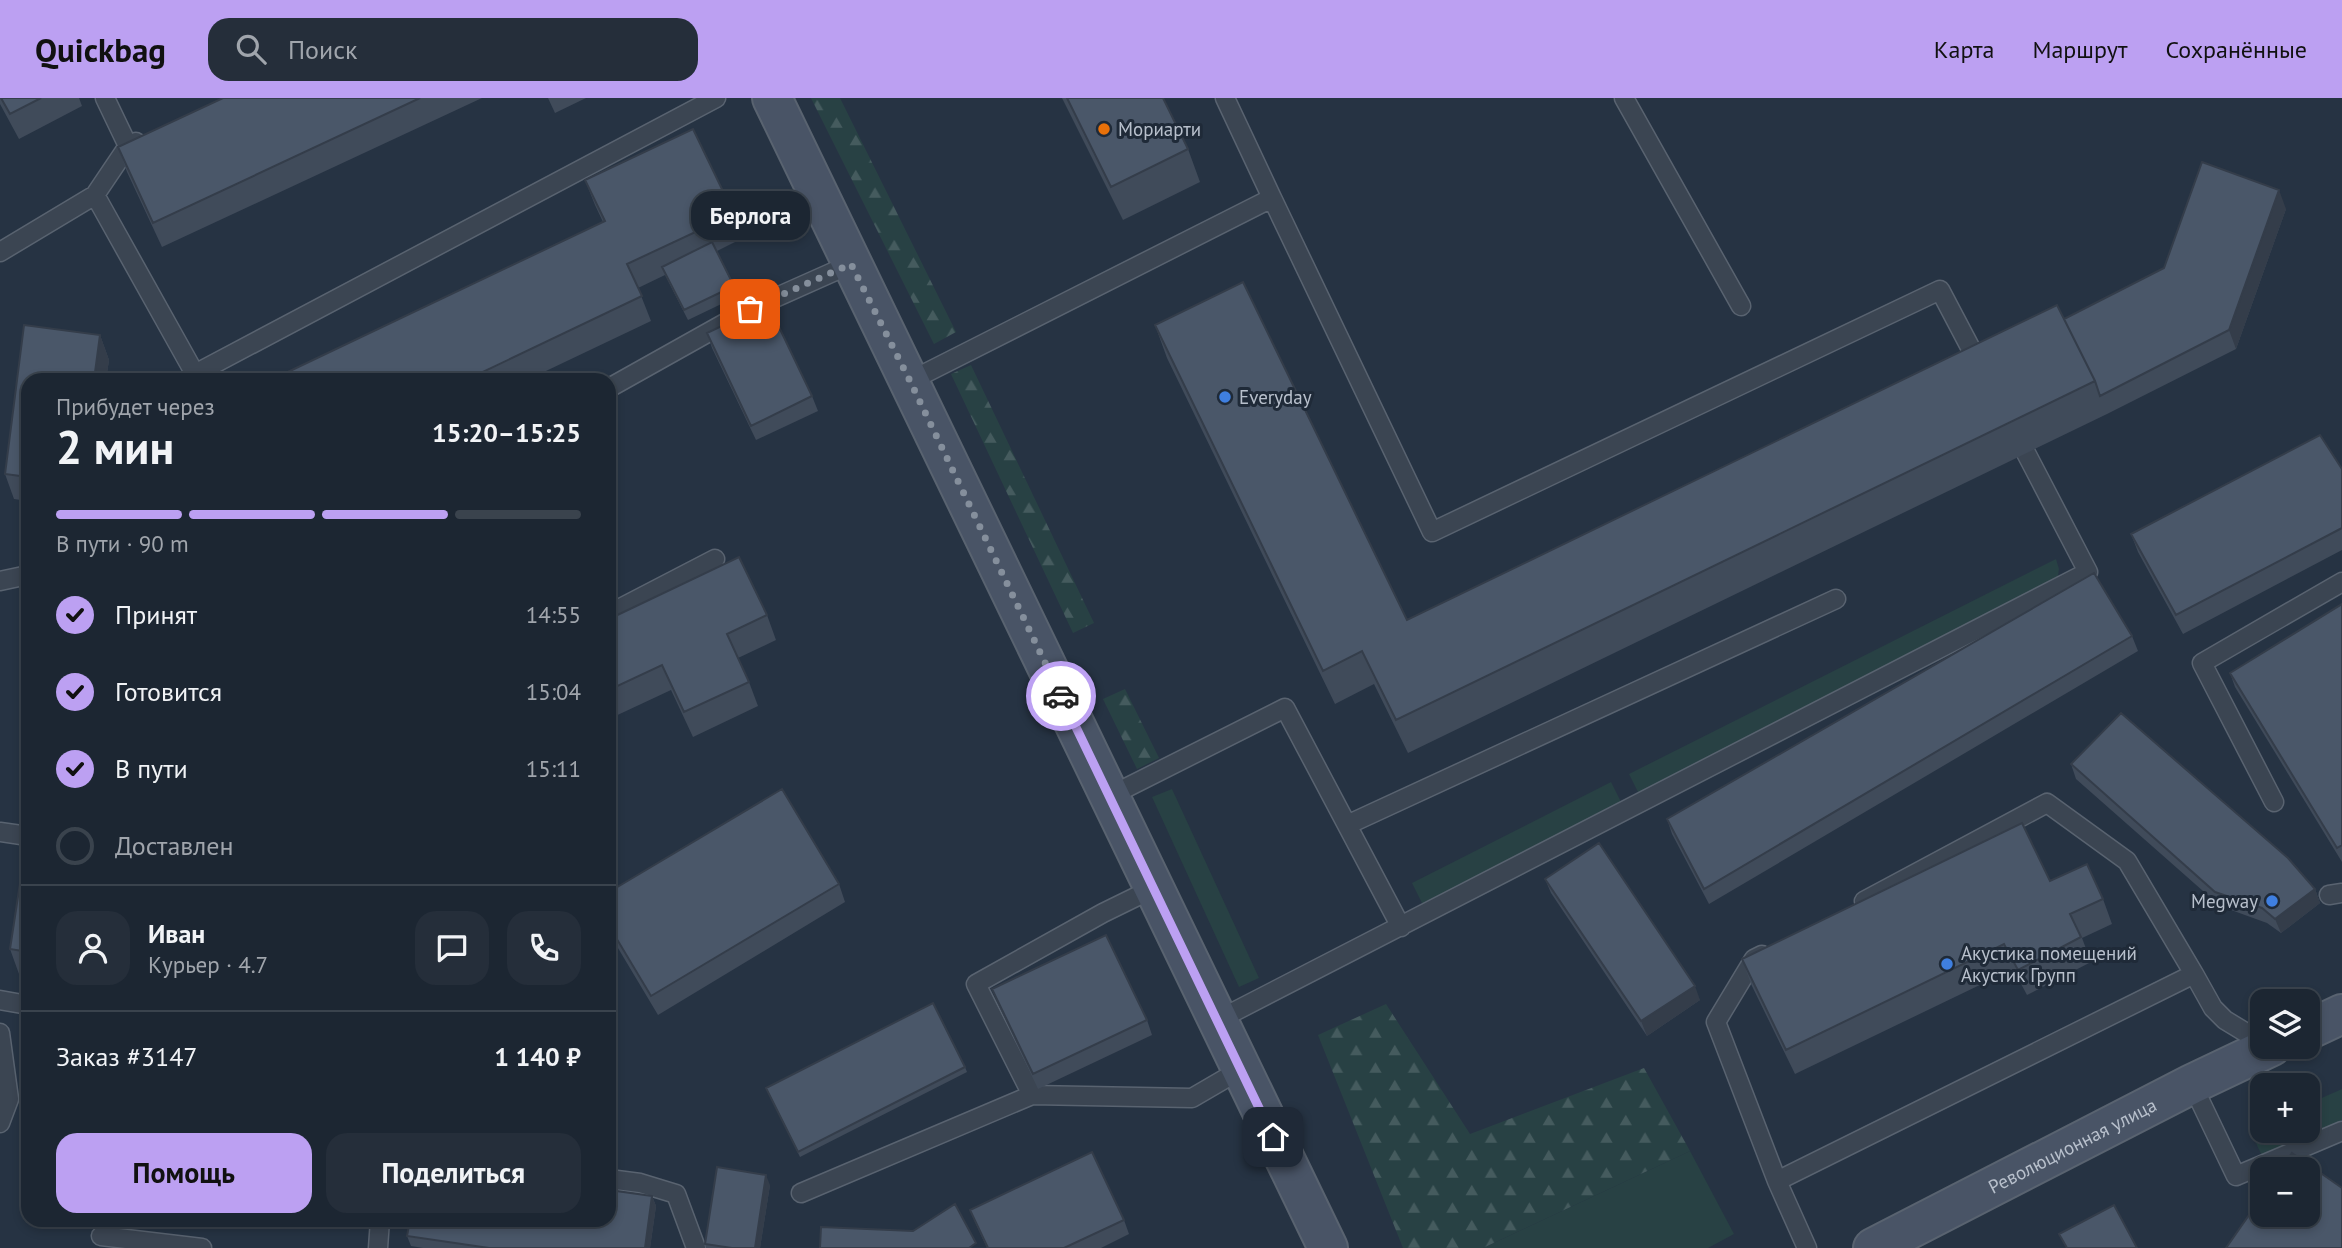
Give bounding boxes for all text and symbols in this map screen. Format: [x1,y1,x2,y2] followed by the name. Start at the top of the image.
[208,18,698,81] search box
[35,28,166,71] text: Quickbag
[232,30,270,68] icon: search
[288,33,357,66] text: Поиск
[1934,34,1994,65] text: Карта
[2032,34,2127,65] text: Маршрут
[2165,34,2307,65] text: Сохранённые
[1118,117,1201,141] place label: Мориарти
[1096,121,1112,137] marker: Мориарти
[690,190,810,239] callout: Берлога
[710,201,791,230] text: Берлога
[720,279,780,339] pin
[731,290,769,328] icon: bag
[1239,385,1312,409] place label: Everyday
[1217,389,1233,405] marker: Everyday
[56,392,215,421] text: Прибудет через
[432,416,581,449] text: 15:20–15:25
[56,417,174,477] text: 2 мин
[56,529,189,558] text: В пути · 90 m
[56,596,94,634] icon: check
[115,598,197,631] text: Принят
[526,600,581,629] text: 14:55
[1026,661,1096,731] courier
[56,673,94,711] icon: check
[115,675,222,708] text: Готовится
[526,677,581,706] text: 15:04
[1042,677,1080,715] icon: car
[56,750,94,788] icon: check
[115,752,188,785] text: В пути
[526,754,581,783] text: 15:11
[115,829,234,862] text: Доставлен
[2191,889,2258,913] place label: Megway
[2264,893,2280,909] marker: Megway
[56,911,130,985] button: person
[415,911,489,985] button: chat
[507,911,581,985] button: phone
[148,917,205,950] text: Иван
[1961,941,2137,987] place label: Акустика помещений Акустик Групп
[148,950,268,979] text: Курьер · 4.7
[1939,956,1955,972] marker: Акустика помещений Акустик Групп
[2250,989,2320,1227] map controls
[2250,989,2320,1059] button: layers
[56,1040,198,1073] text: Заказ #3147
[494,1040,581,1073] text: 1 140 ₽
[2250,1073,2320,1143] button: +
[1984,1092,2160,1199] street label: Революционная улица
[1243,1107,1303,1167] pin
[1254,1118,1292,1156] icon: home
[56,1133,312,1213] button: Помощь
[326,1133,581,1213] button: Поделиться
[2250,1157,2320,1227] button: −

